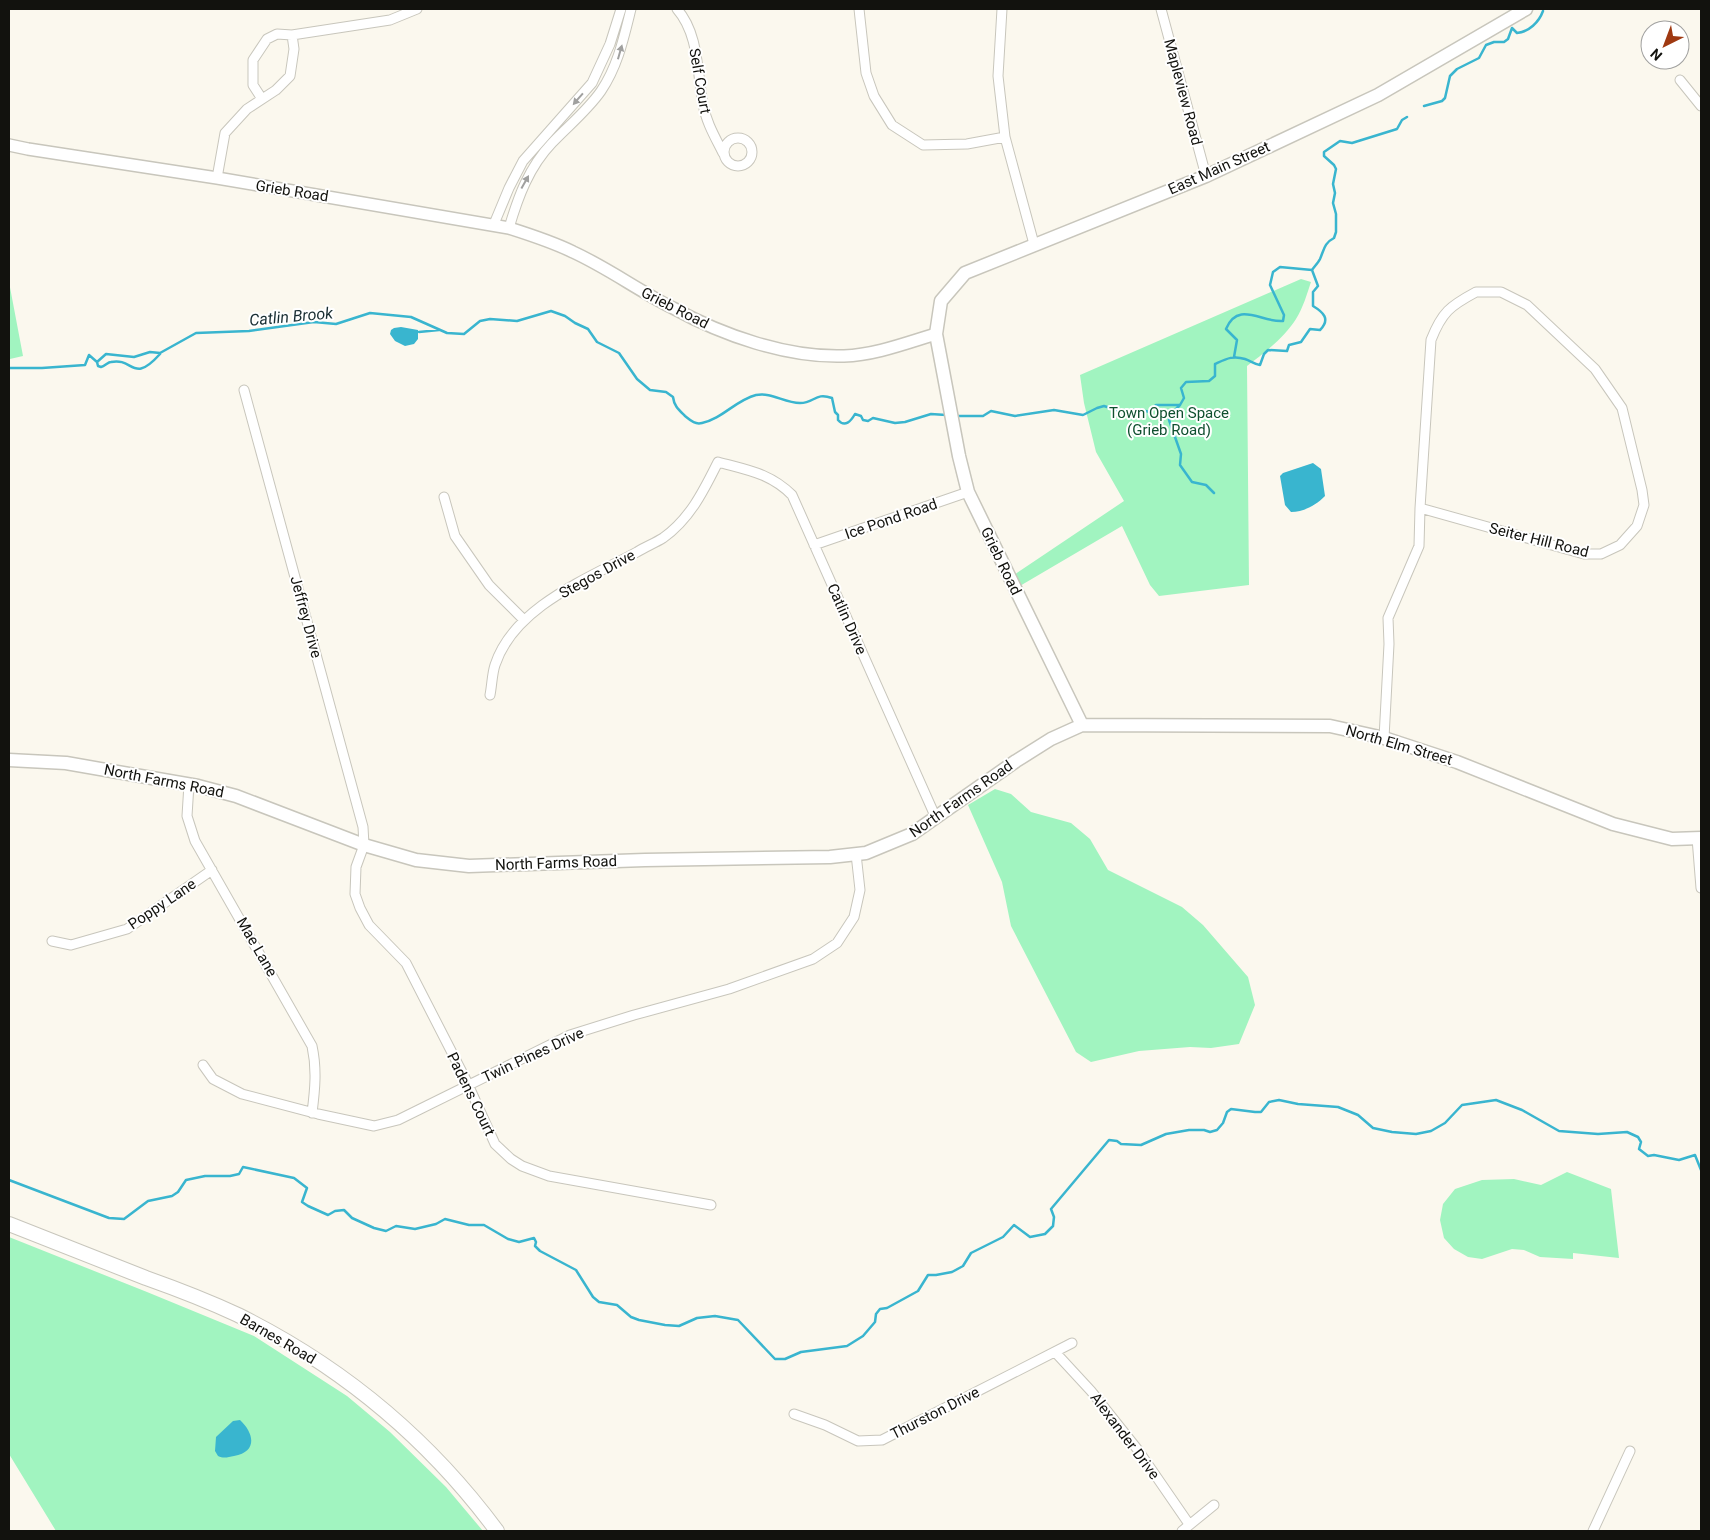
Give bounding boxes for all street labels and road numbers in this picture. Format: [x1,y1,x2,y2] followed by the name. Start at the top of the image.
[1160,37,1206,147] street label: Mapleview Road
[685,47,715,115] street label: Self Court
[1165,137,1273,199] street label: East Main Street
[254,176,330,206] street label: Grieb Road
[638,283,712,333] street label: Grieb Road
[842,495,940,543] street label: Ice Pond Road
[1487,519,1591,561] street label: Seiter Hill Road
[977,524,1025,598] street label: Grieb Road
[556,546,638,602] street label: Stegos Drive
[286,574,326,660] street label: Jeffrey Drive
[823,581,871,657] street label: Catlin Drive
[1344,721,1455,769] street label: North Elm Street
[906,757,1016,841] street label: North Farms Road
[102,761,226,801] street label: North Farms Road
[495,852,617,874] street label: North Farms Road
[125,875,199,933] street label: Poppy Lane
[233,914,281,980] street label: Mae Lane
[479,1024,587,1086] street label: Twin Pines Drive
[443,1049,499,1139] street label: Padens Court
[237,1310,319,1368] street label: Barnes Road
[888,1383,982,1443] street label: Thurston Drive
[1086,1389,1164,1483] street label: Alexander Drive

